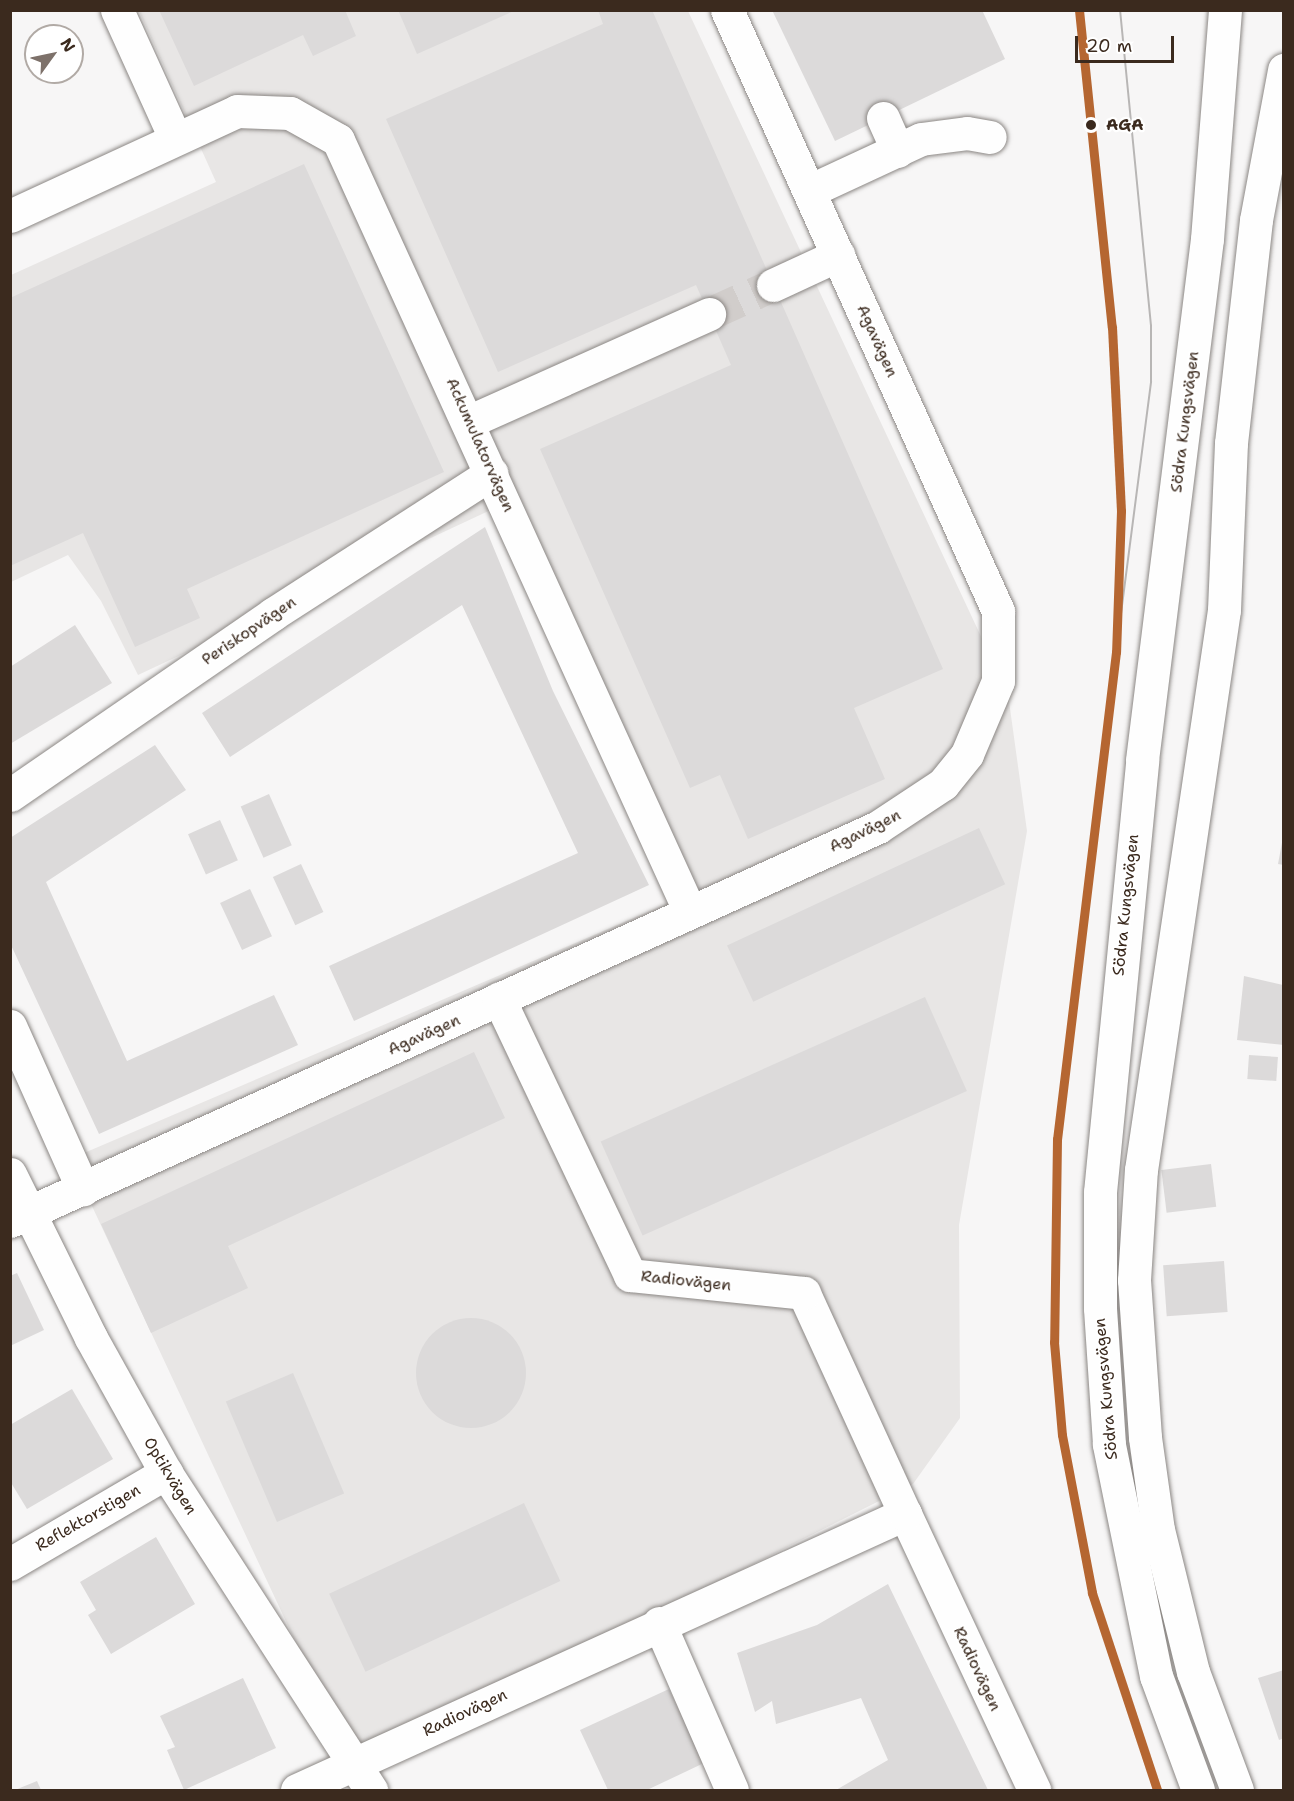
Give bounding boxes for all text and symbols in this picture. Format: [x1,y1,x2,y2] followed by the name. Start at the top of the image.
[24,24,84,84] north arrow
[1078,24,1177,62] scale bar
[56,34,80,56] text: N
[1086,34,1132,58] text: 20 m
[1081,115,1101,135] marker: AGA
[1106,115,1143,135] place label: AGA
[853,302,901,380] street label: Agavägen
[1167,350,1203,494] street label: Södra Kungsvägen
[442,375,518,515] street label: Ackumulatorvägen
[198,592,300,670] street label: Periskopvägen
[826,805,904,857] street label: Agavägen
[1109,833,1143,977] street label: Södra Kungsvägen
[385,1011,463,1059] street label: Agavägen
[640,1267,732,1295] street label: Radiovägen
[1090,1317,1122,1461] street label: Södra Kungsvägen
[139,1434,201,1518] street label: Optikvägen
[32,1480,144,1556] street label: Reflektorstigen
[949,1624,1005,1714] street label: Radiovägen
[420,1685,510,1741] street label: Radiovägen

